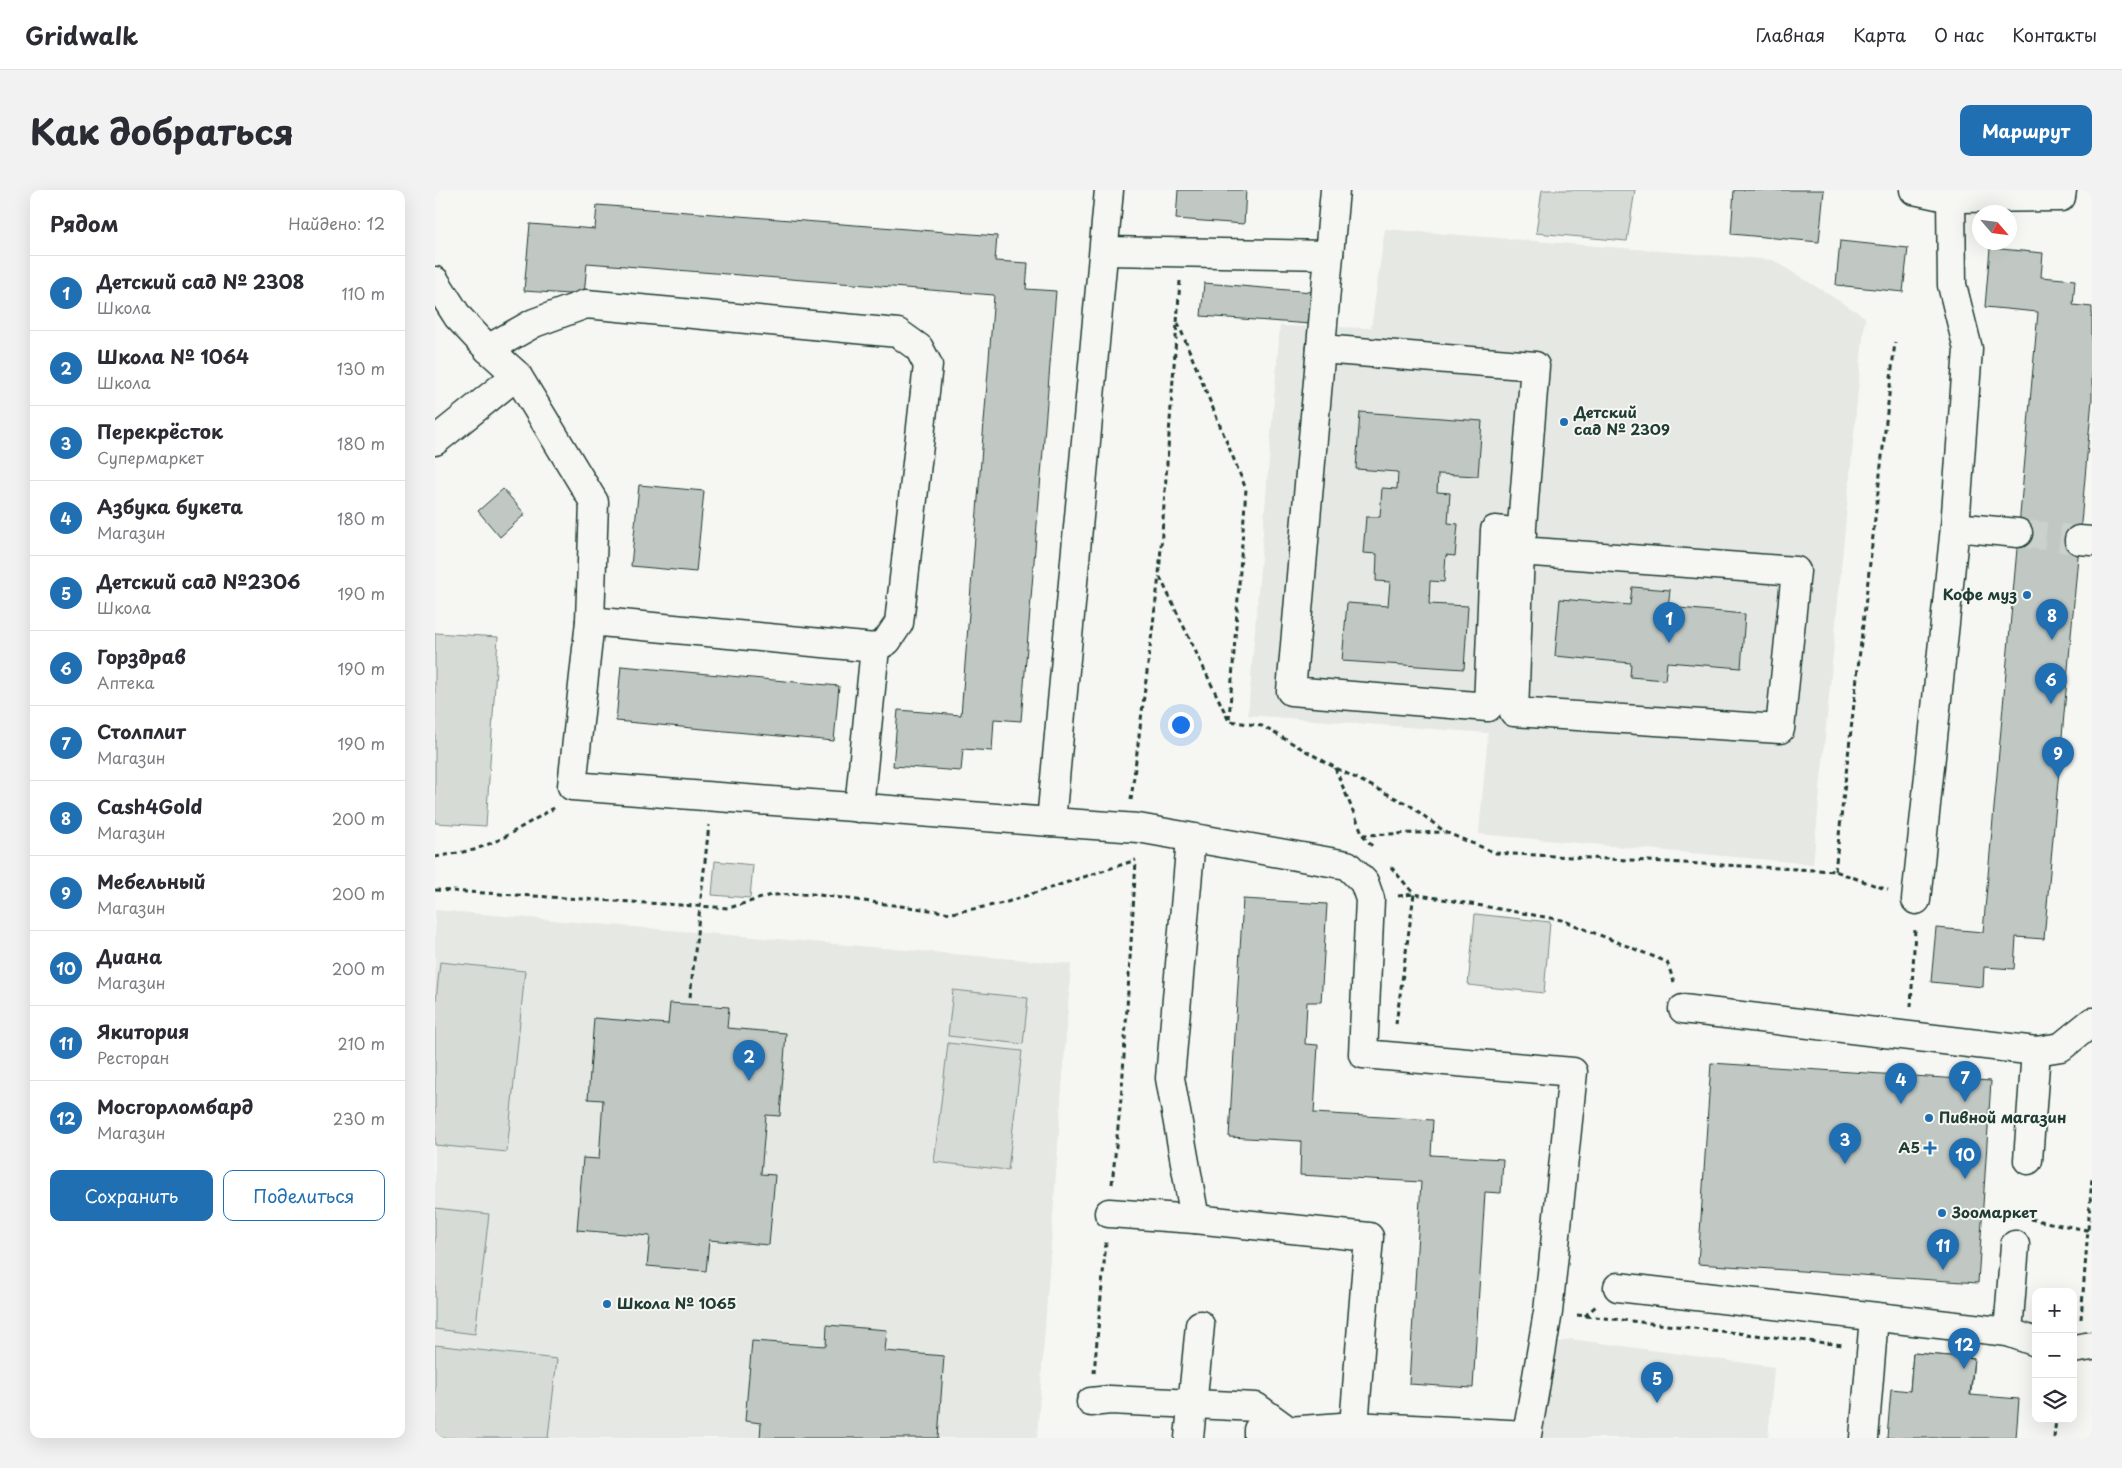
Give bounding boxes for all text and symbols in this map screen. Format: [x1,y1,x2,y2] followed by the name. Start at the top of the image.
[25,17,138,53] text: Gridwalk
[1756,21,1825,48] text: Главная
[1853,21,1906,48] text: Карта
[1934,21,1984,48] text: О нас
[2012,21,2097,48] text: Контакты
[30,104,294,157] text: Как добраться
[1960,105,2092,156] button: Маршрут
[1972,205,2017,250] north arrow
[50,207,118,239] text: Рядом
[288,211,385,235] text: Найдено: 12
[97,267,304,295] text: Детский сад № 2308
[62,281,70,305] text: 1
[342,281,385,305] text: 110 m
[97,295,151,319] text: Школа
[97,342,249,370] text: Школа № 1064
[60,356,72,380] text: 2
[337,356,385,380] text: 130 m
[97,370,151,394] text: Школа
[1573,400,1670,440] place label: Детский сад № 2309
[1558,416,1570,428] marker: Детский сад № 2309
[97,417,223,445] text: Перекрёсток
[61,431,71,455] text: 3
[337,431,385,455] text: 180 m
[97,445,204,469] text: Супермаркет
[97,492,243,520] text: Азбука букета
[61,506,71,530] text: 4
[337,506,385,530] text: 180 m
[97,520,166,544] text: Магазин
[97,567,301,595] text: Детский сад №2306
[61,581,71,605] text: 5
[337,581,385,605] text: 190 m
[1943,582,2017,605] place label: Кофе муз
[2021,589,2033,601] marker: Кофе муз
[97,595,151,619] text: Школа
[2036,599,2068,640] pin: 8
[1653,602,1685,643] pin: 1
[97,642,186,670] text: Горздрав
[60,656,72,680] text: 6
[337,656,385,680] text: 190 m
[2035,663,2067,704] pin: 6
[97,670,154,694] text: Аптека
[1168,712,1194,738] your location
[97,717,186,745] text: Столплит
[61,731,71,755] text: 7
[337,731,385,755] text: 190 m
[2042,737,2074,778] pin: 9
[97,745,166,769] text: Магазин
[97,792,202,820] text: Cash4Gold
[61,806,71,830] text: 8
[332,806,385,830] text: 200 m
[97,820,166,844] text: Магазин
[97,867,206,895] text: Мебельный
[61,881,71,905] text: 9
[332,881,385,905] text: 200 m
[97,895,166,919] text: Магазин
[97,942,162,970] text: Диана
[56,956,76,980] text: 10
[332,956,385,980] text: 200 m
[97,970,166,994] text: Магазин
[97,1017,189,1045] text: Якитория
[59,1031,73,1055] text: 11
[337,1031,385,1055] text: 210 m
[733,1040,765,1081] pin: 2
[97,1045,170,1069] text: Ресторан
[1949,1061,1981,1102] pin: 7
[1885,1063,1917,1104] pin: 4
[97,1092,253,1120] text: Мосгорломбард
[1939,1105,2066,1128] place label: Пивной магазин
[57,1106,75,1130] text: 12
[333,1106,385,1130] text: 230 m
[1923,1112,1935,1124] marker: Пивной магазин
[97,1120,166,1144] text: Магазин
[1829,1123,1861,1164] pin: 3
[1899,1135,1920,1158] place label: А5
[1949,1138,1981,1179] pin: 10
[1924,1142,1936,1154] marker: А5
[50,1170,213,1221] button: Сохранить
[223,1170,385,1221] button: Поделиться
[1951,1200,2038,1223] place label: Зоомаркет
[1936,1207,1948,1219] marker: Зоомаркет
[1927,1229,1959,1270] pin: 11
[2032,1288,2077,1423] map controls
[2032,1288,2077,1333] button: +
[617,1291,736,1314] place label: Школа № 1065
[601,1298,613,1310] marker: Школа № 1065
[1948,1328,1980,1369] pin: 12
[2032,1333,2077,1378] button: −
[1641,1362,1673,1403] pin: 5
[2032,1378,2077,1423] button: layers

